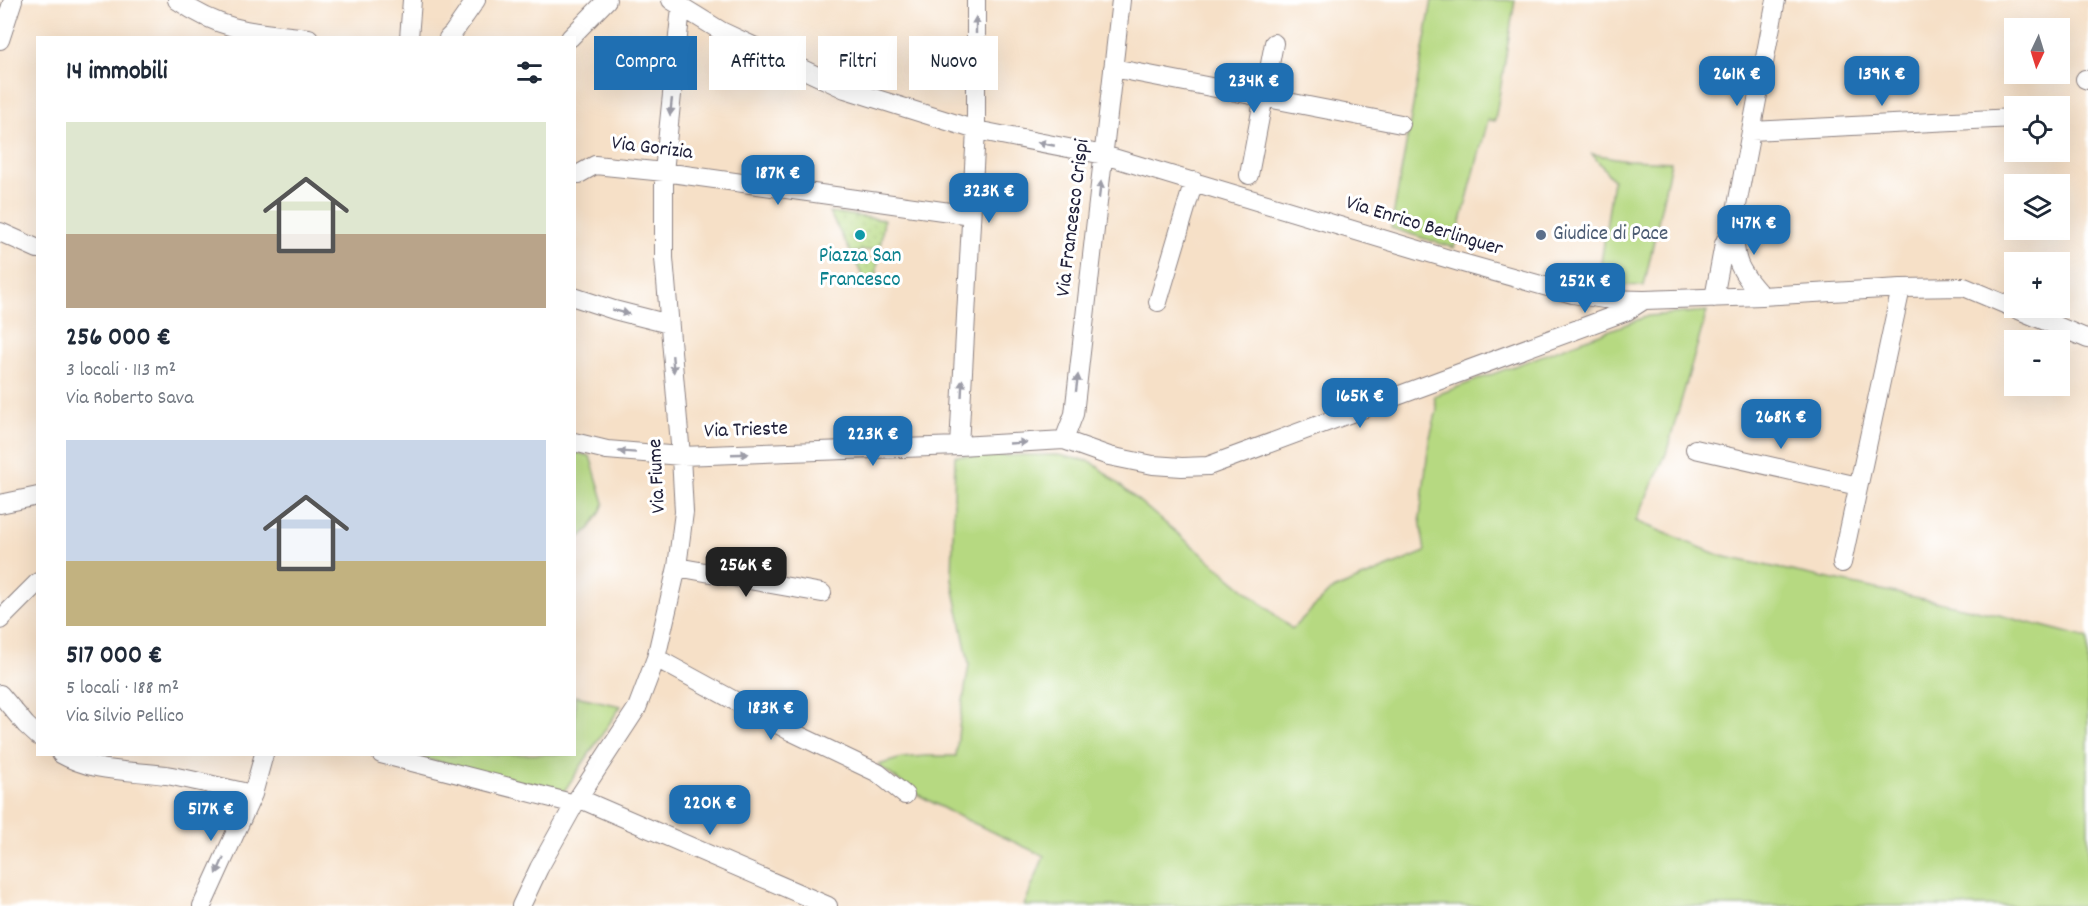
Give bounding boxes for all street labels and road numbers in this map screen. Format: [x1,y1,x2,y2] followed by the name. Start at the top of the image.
[610,129,696,169] street label: Via Gorizia
[1049,137,1099,299] street label: Via Francesco Crispi
[1342,189,1506,265] street label: Via Enrico Berlinguer
[704,415,788,447] street label: Via Trieste
[641,438,675,514] street label: Via Fiume

